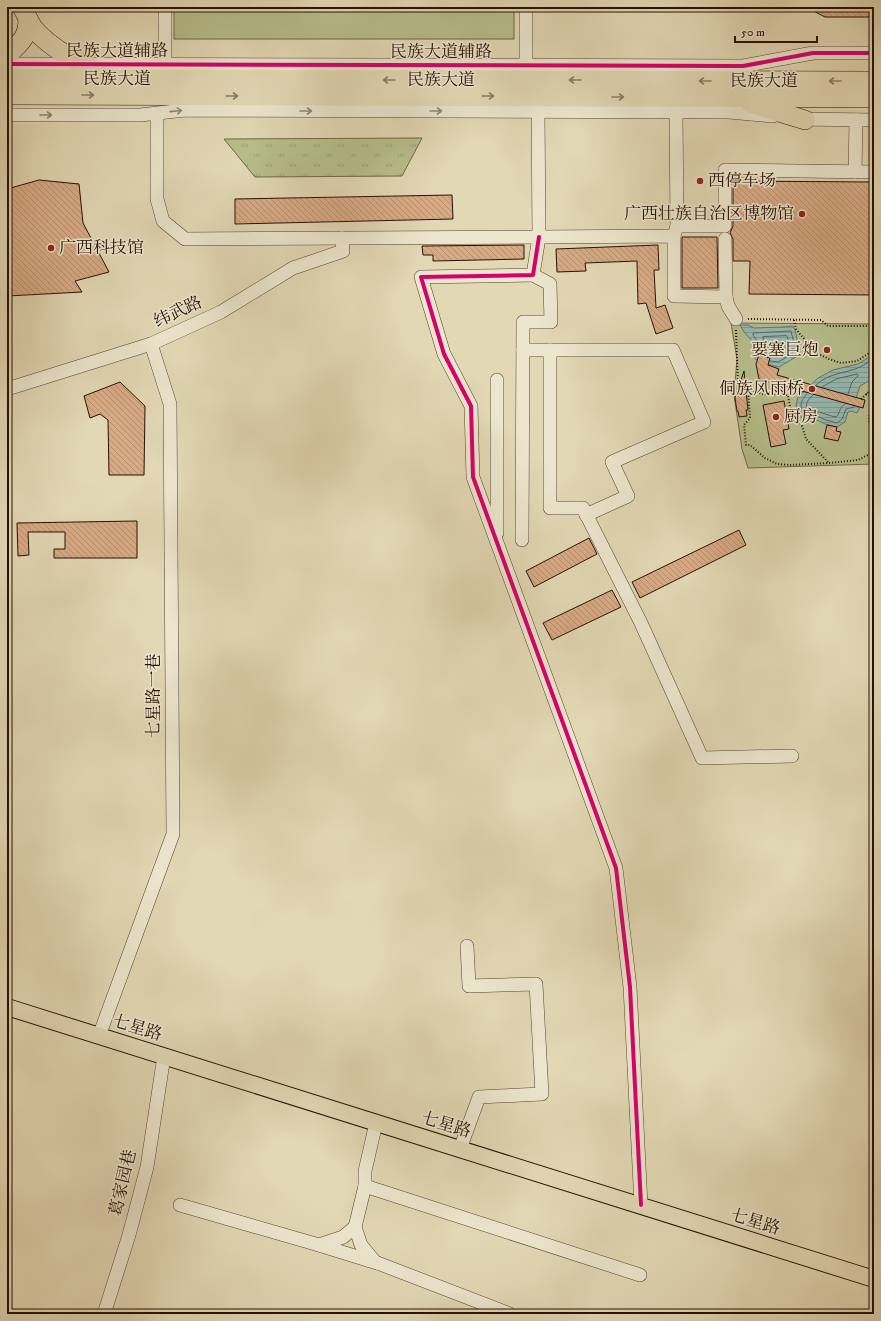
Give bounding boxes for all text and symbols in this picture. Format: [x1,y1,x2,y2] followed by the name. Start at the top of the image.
[735,18,817,44] scale bar
[741,25,765,40] text: 50 m
[66,40,168,62] street label: 民族大道辅路
[390,41,492,63] street label: 民族大道辅路
[83,68,151,90] street label: 民族大道
[407,69,475,91] street label: 民族大道
[730,70,798,92] street label: 民族大道
[383,76,396,84] one-way arrow
[569,76,582,84] one-way arrow
[699,77,712,85] one-way arrow
[829,77,842,85] one-way arrow
[81,91,94,99] one-way arrow
[225,92,238,100] one-way arrow
[481,92,494,100] one-way arrow
[611,93,624,101] one-way arrow
[299,107,312,115] one-way arrow
[429,107,442,115] one-way arrow
[169,108,182,115] one-way arrow
[39,111,52,119] one-way arrow
[708,170,776,192] place label: 西停车场
[695,176,705,186] marker: 西停车场
[624,203,794,225] place label: 广西壮族自治区博物馆
[797,209,807,219] marker: 广西壮族自治区博物馆
[59,237,144,259] place label: 广西科技馆
[46,243,56,253] marker: 广西科技馆
[150,291,206,333] street label: 纬武路
[751,339,819,361] place label: 要塞巨炮
[822,345,832,355] marker: 要塞巨炮
[719,378,804,400] place label: 侗族风雨桥
[807,384,817,394] marker: 侗族风雨桥
[784,406,818,428] place label: 厨房
[771,412,781,422] marker: 厨房
[143,654,165,739] street label: 七星路一巷
[109,1010,165,1046] street label: 七星路
[418,1107,474,1143] street label: 七星路
[105,1147,141,1219] street label: 葛家园巷
[727,1204,783,1240] street label: 七星路

